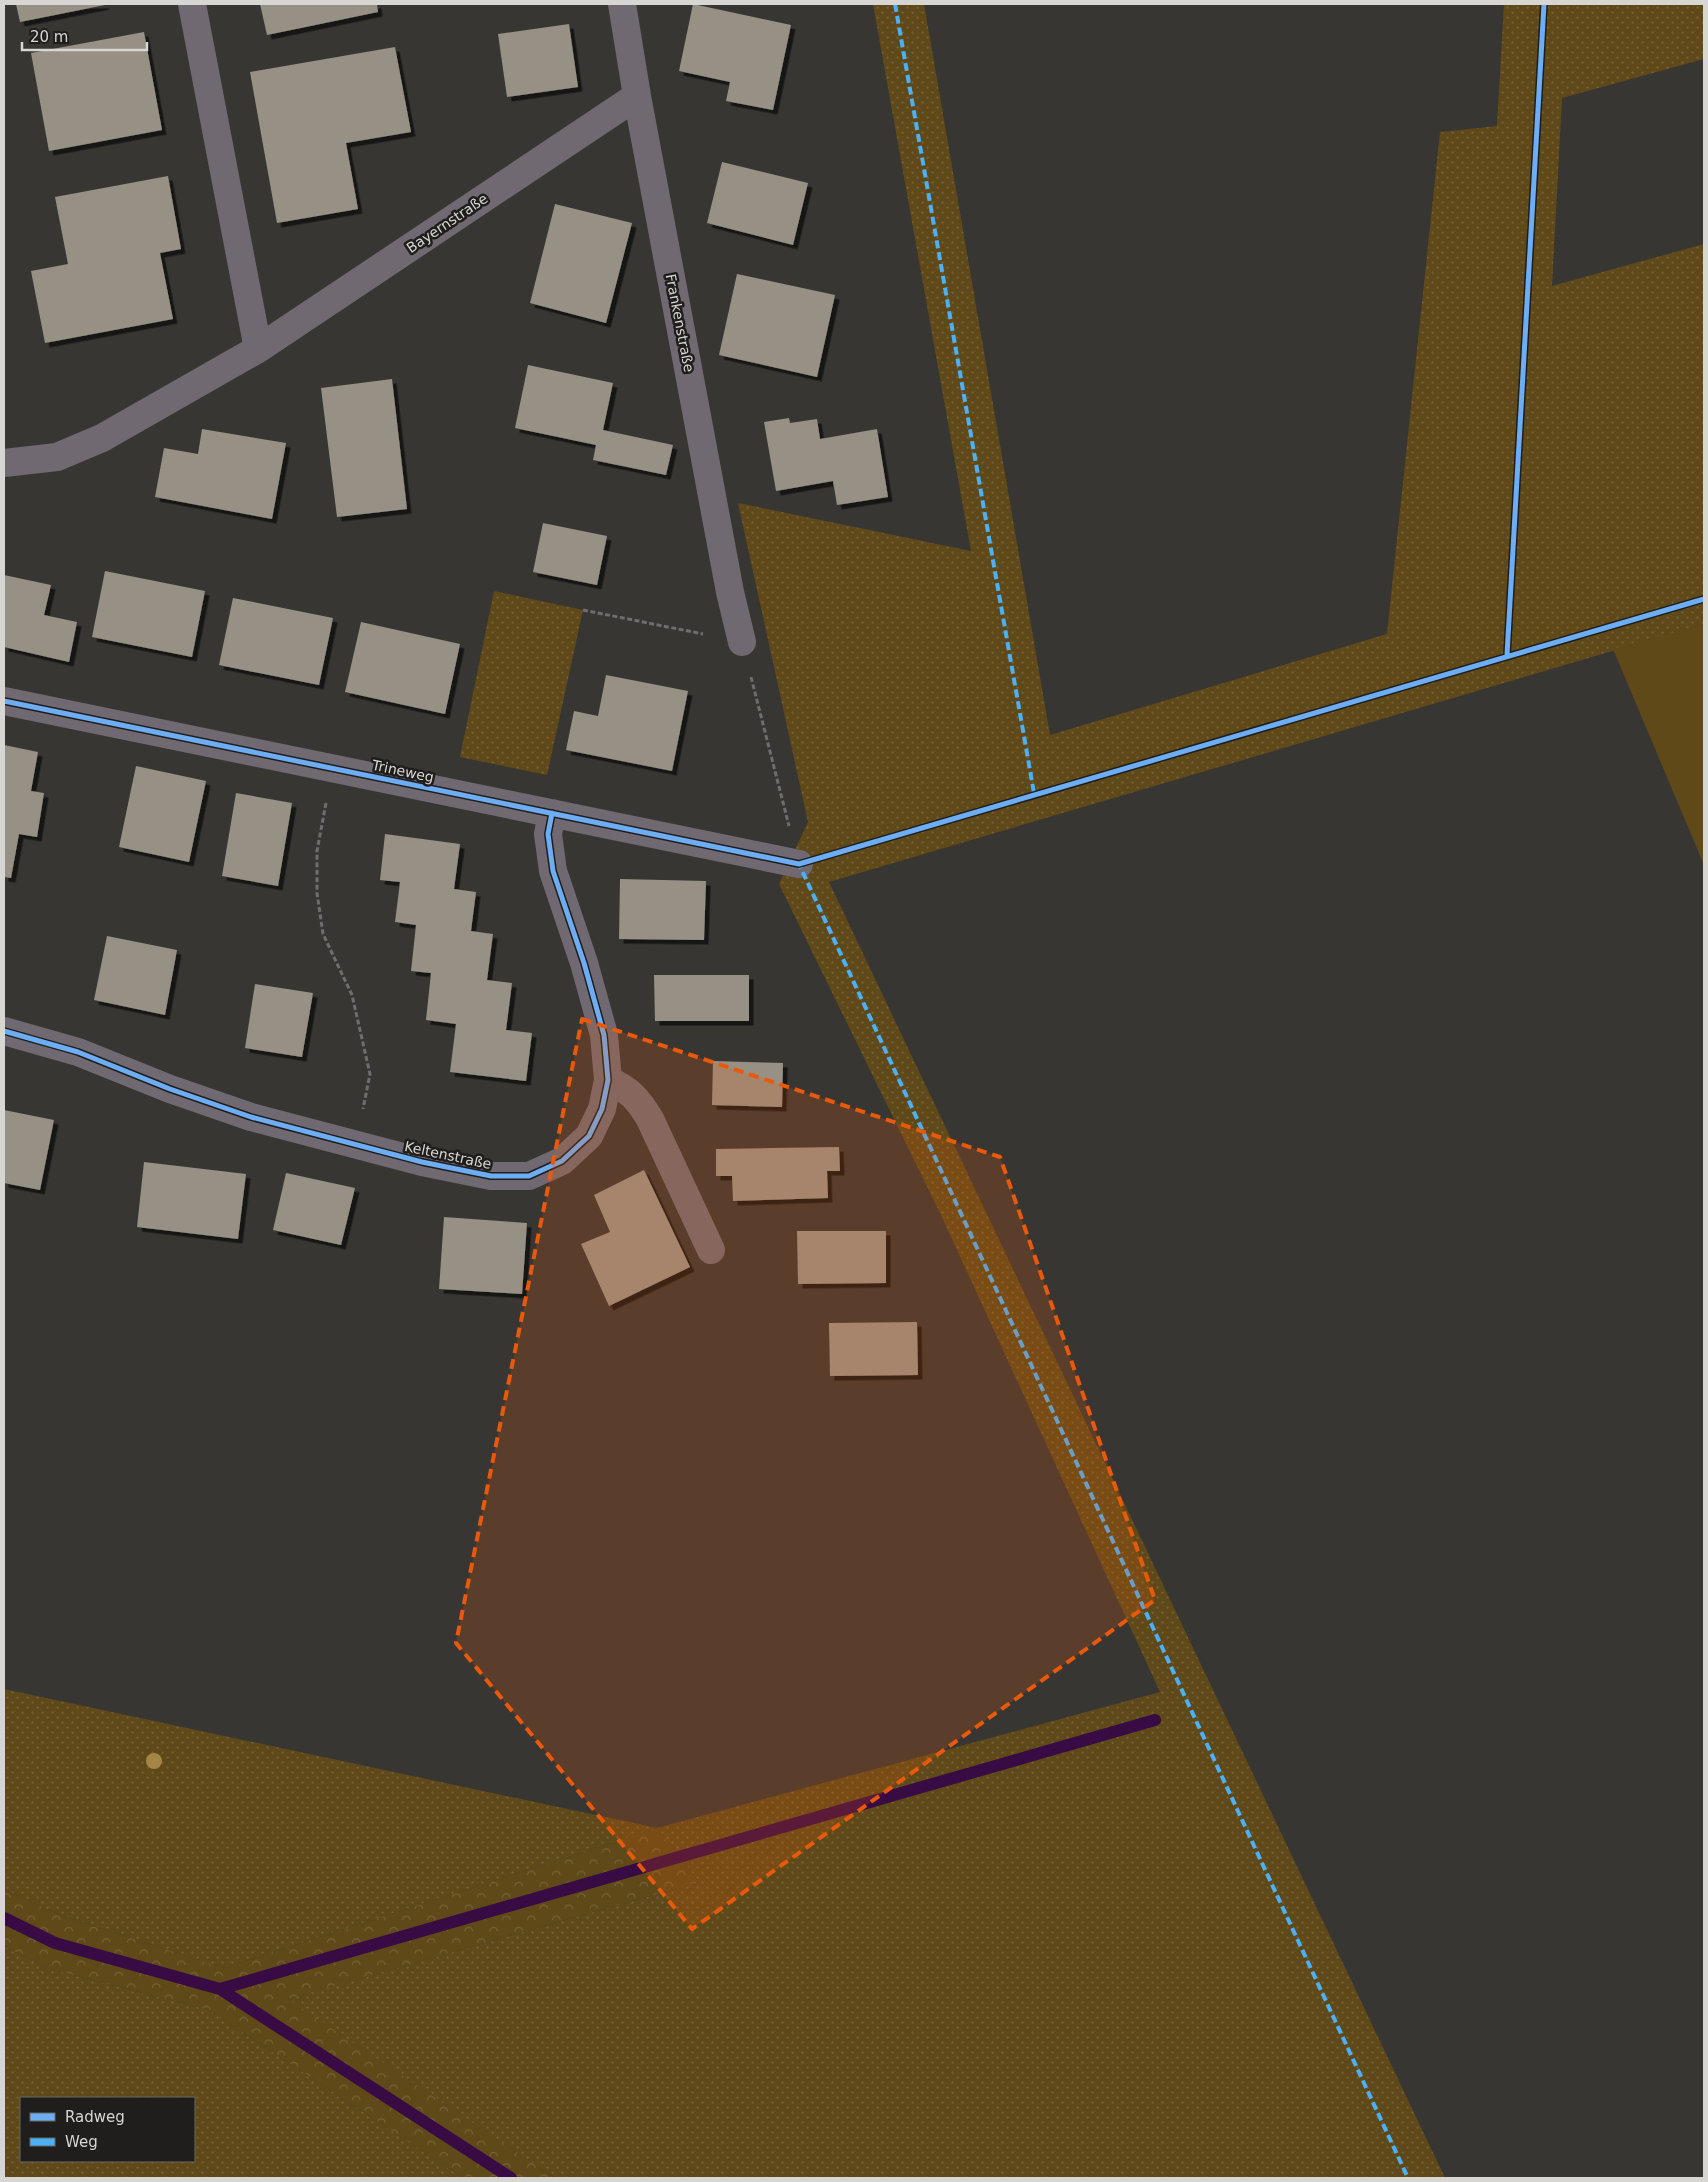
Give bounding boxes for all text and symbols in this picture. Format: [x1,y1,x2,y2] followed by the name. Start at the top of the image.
[22,20,148,52] scale bar
[30,28,68,46] text: 20 m
[404,190,490,256] street label: Bayernstraße
[663,272,697,374] street label: Frankenstraße
[370,756,435,785] street label: Trineweg
[403,1138,493,1172] street label: Keltenstraße
[20,2097,195,2162] legend
[65,2108,125,2126] text: Radweg
[65,2133,98,2151] text: Weg

